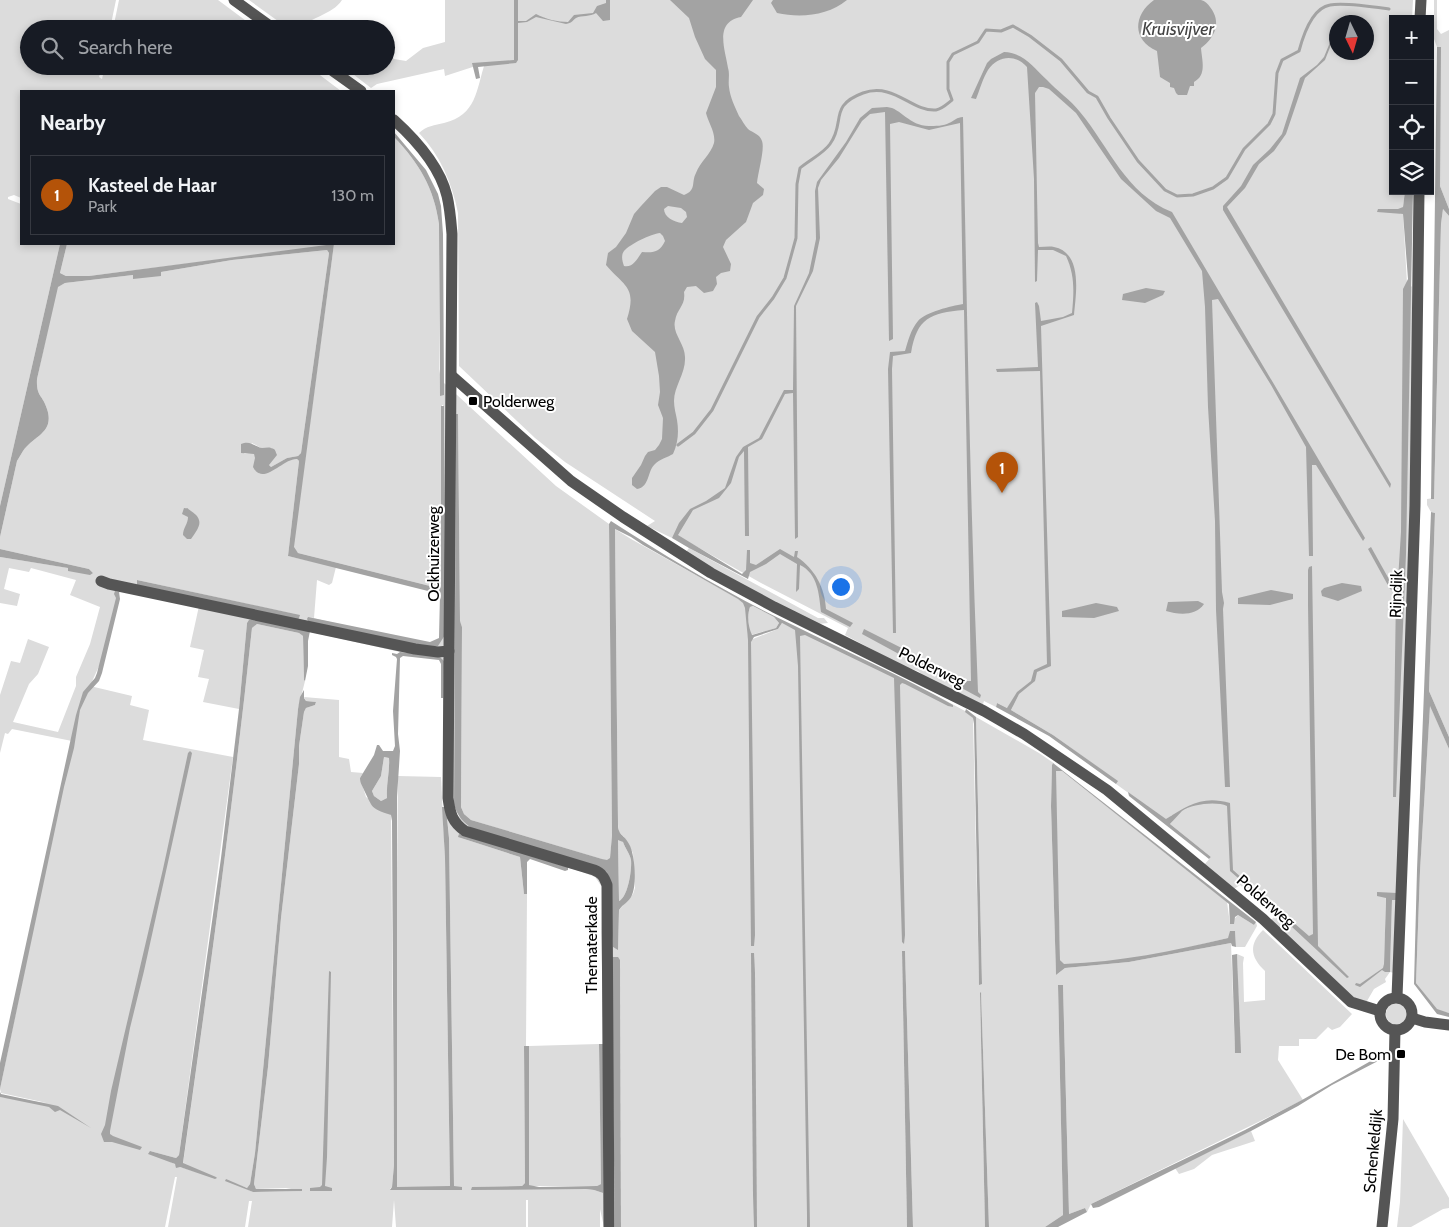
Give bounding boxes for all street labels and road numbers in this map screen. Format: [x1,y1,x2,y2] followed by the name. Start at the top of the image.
[424,505,443,602] street label: Ockhuizerweg
[1386,569,1406,618] street label: Rijndijk
[896,643,969,692] street label: Polderweg
[1233,870,1300,932] street label: Polderweg
[582,896,601,994] street label: Thematerkade
[1360,1108,1386,1194] street label: Schenkeldijk

